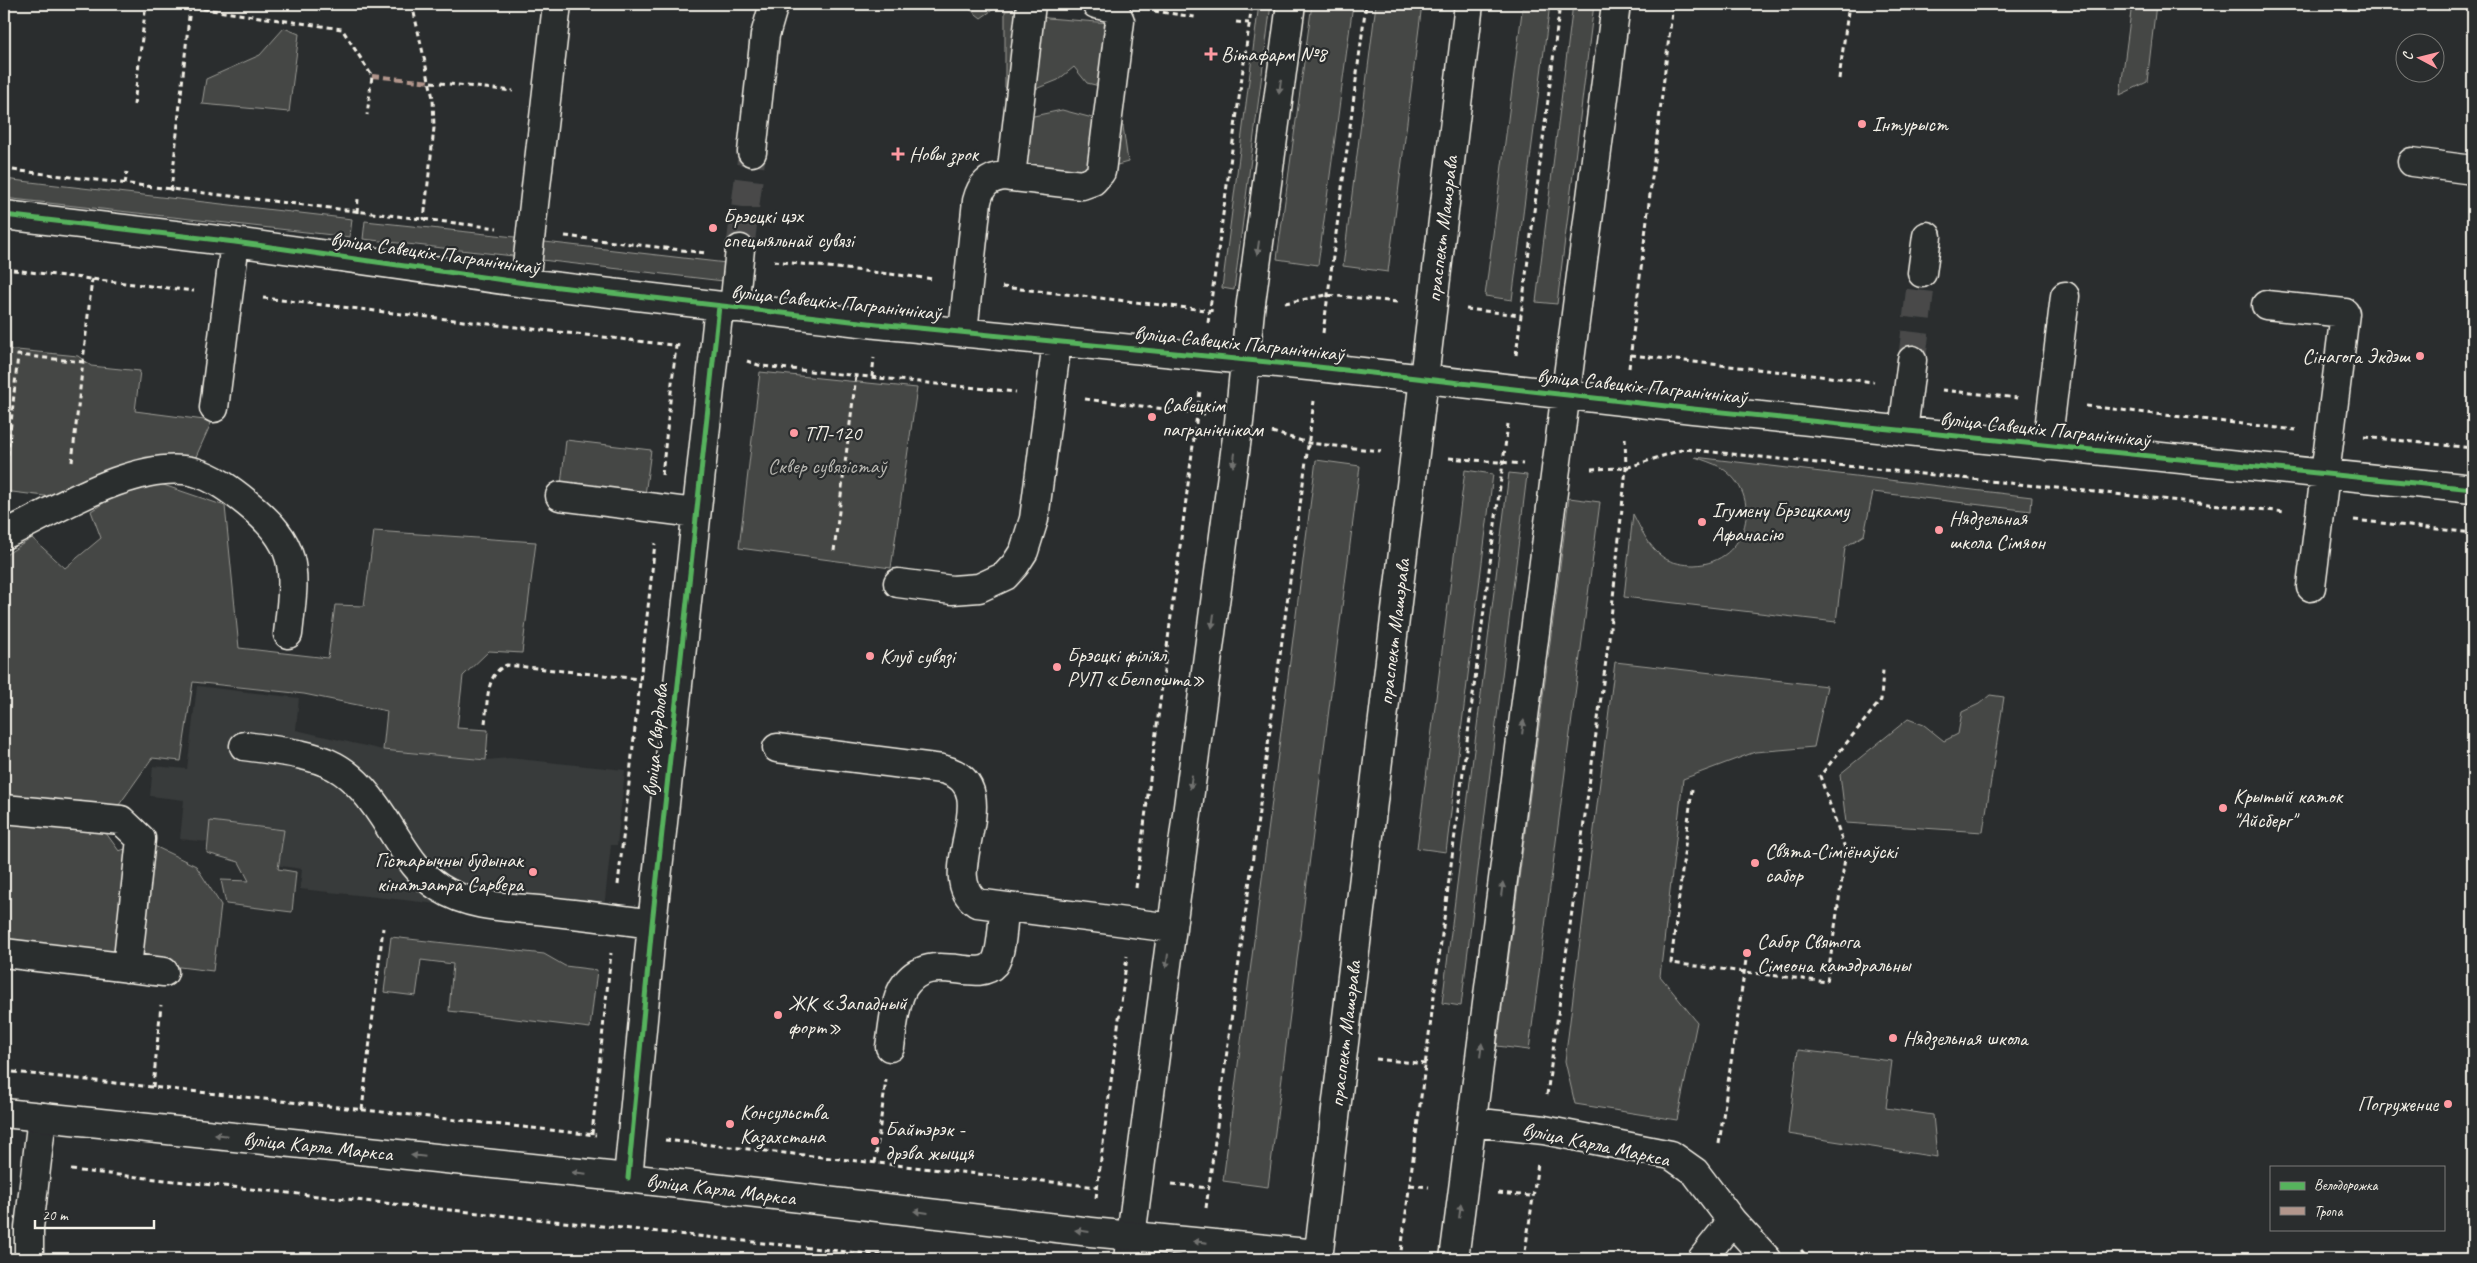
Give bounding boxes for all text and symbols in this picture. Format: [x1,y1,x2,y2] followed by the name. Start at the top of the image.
[2394,32,2444,82] north arrow
[1221,41,1329,67] place label: Вітафарм №8
[1205,48,1217,60] marker: Вітафарм №8
[2399,50,2417,61] text: С
[1276,79,1284,95] one-way arrow
[1872,111,1949,137] place label: Інтурыст
[1856,118,1868,130] marker: Інтурыст
[909,141,980,168] place label: Новы зрок
[891,147,905,161] marker: Новы зрок
[1420,153,1464,303] street label: праспект Машэрава
[723,203,857,253] place label: Брэсцкі цэх спецыяльнай сувязі
[707,222,719,234] marker: Брэсцкі цэх спецыяльнай сувязі
[329,225,543,281] street label: вуліца Савецкіх Пагранічнікаў
[1254,240,1262,256] one-way arrow
[730,278,944,326] street label: вуліца Савецкіх Пагранічнікаў
[1133,319,1347,367] street label: вуліца Савецкіх Пагранічнікаў
[2302,343,2411,369] place label: Сінагога Экдэш
[2414,350,2426,362] marker: Сінагога Экдэш
[1536,362,1750,410] street label: вуліца Савецкіх Пагранічнікаў
[1162,392,1264,442] place label: Савецкім пагранічнікам
[1939,405,2153,453] street label: вуліца Савецкіх Пагранічнікаў
[1146,411,1158,423] marker: Савецкім пагранічнікам
[804,420,863,446] place label: ТП-120
[788,427,800,439] marker: ТП-120
[768,453,888,479] park label: Сквер сувязістаў
[1230,453,1238,469] one-way arrow
[1712,497,1851,547] place label: Ігумену Брэсцкаму Афанасію
[1949,505,2046,555] place label: Нядзельная школа Сімяон
[1696,516,1708,528] marker: Ігумену Брэсцкаму Афанасію
[1933,524,1945,536] marker: Нядзельная школа Сімяон
[1372,556,1416,706] street label: праспект Машэрава
[1209,614,1217,630] one-way arrow
[1067,642,1205,692] place label: Брэсцкі філіял РУП «Белпошта»
[880,643,958,669] place label: Клуб сувязі
[864,650,876,662] marker: Клуб сувязі
[1051,661,1063,673] marker: Брэсцкі філіял РУП «Белпошта»
[636,680,674,798] street label: вуліца Свярдлова
[1519,719,1527,735] one-way arrow
[1187,775,1195,791] one-way arrow
[2233,783,2344,833] place label: Крытый каток "Айсберг"
[2217,802,2229,814] marker: Крытый каток "Айсберг"
[1765,838,1900,888] place label: Свята-Сіміёнаўскі сабор
[375,847,525,897] place label: Гістарычны будынак кінатэатра Сарвера
[1749,857,1761,869] marker: Свята-Сіміёнаўскі сабор
[527,866,539,878] marker: Гістарычны будынак кінатэатра Сарвера
[1498,880,1506,896] one-way arrow
[1757,928,1912,978] place label: Сабор Святога Сімеона катэдральны
[1741,947,1753,959] marker: Сабор Святога Сімеона катэдральны
[1163,953,1171,969] one-way arrow
[1323,958,1367,1108] street label: праспект Машэрава
[788,990,908,1040] place label: ЖК «Западный форт»
[772,1009,784,1021] marker: ЖК «Западный форт»
[1903,1025,2030,1051] place label: Нядзельная школа
[1887,1032,1899,1044] marker: Нядзельная школа
[1477,1041,1485,1057] one-way arrow
[2357,1091,2439,1117] place label: Погружение
[2442,1098,2454,1110] marker: Погружение
[740,1099,830,1150] place label: Консульства Казахстана
[885,1116,975,1166] place label: Байтэрэк - дрэва жыцця
[1520,1116,1674,1173] street label: вуліца Карла Маркса
[724,1118,736,1130] marker: Консульства Казахстана
[242,1125,395,1167] street label: вуліца Карла Маркса
[213,1131,229,1139] one-way arrow
[869,1135,881,1147] marker: Байтэрэк - дрэва жыцця
[409,1152,425,1160] one-way arrow
[2270,1166,2444,1230] legend
[645,1167,799,1211] street label: вуліца Карла Маркса
[571,1169,587,1177] one-way arrow
[2314,1176,2378,1195] text: Велодорожка
[35,1198,154,1230] scale bar
[2314,1202,2343,1221] text: Тропа
[1456,1203,1464,1219] one-way arrow
[42,1206,69,1225] text: 20 m
[913,1208,929,1216] one-way arrow
[1074,1227,1090,1235] one-way arrow
[1192,1238,1208,1246] one-way arrow

